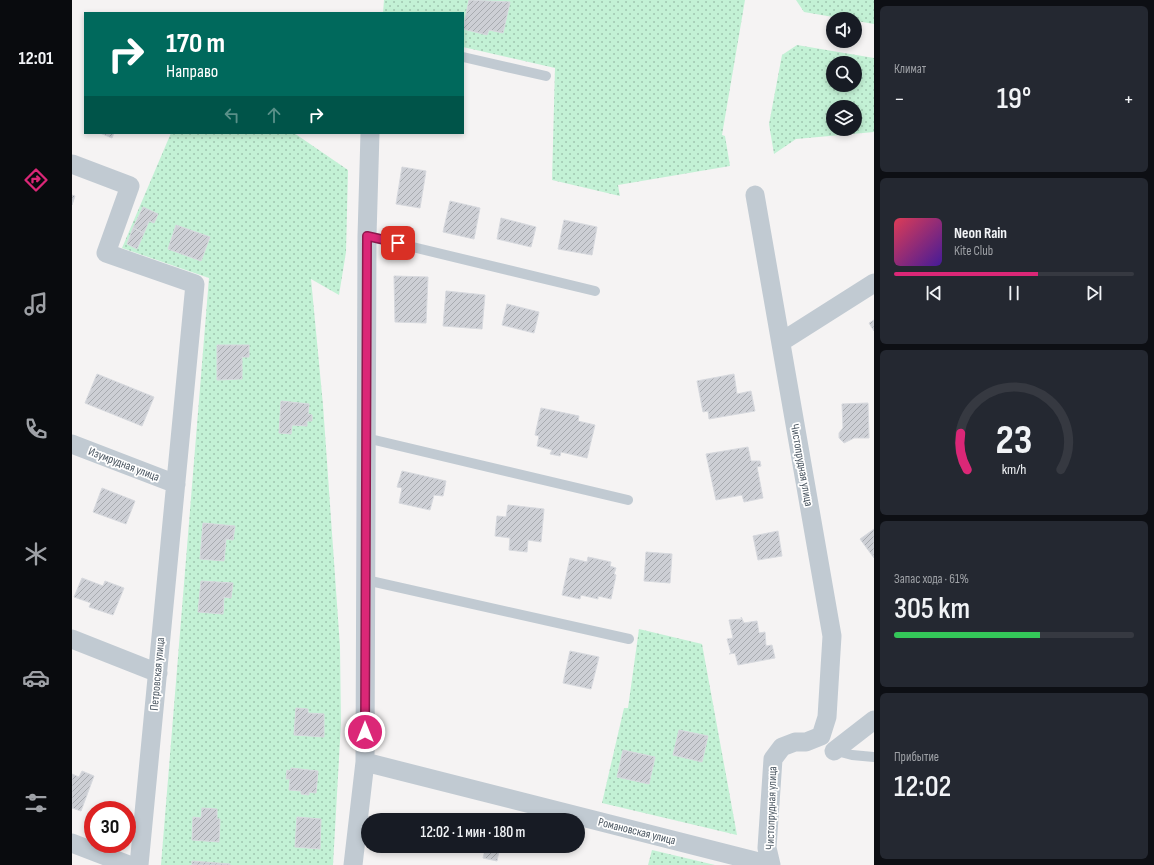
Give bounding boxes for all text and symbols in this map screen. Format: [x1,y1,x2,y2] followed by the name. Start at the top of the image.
[826,12,862,136] map controls
[826,12,862,48] button: sound
[166,27,225,60] text: 170 m
[100,28,152,80] icon: right
[19,48,53,69] text: 12:01
[826,56,862,92] button: search
[166,61,218,82] text: Направо
[894,61,926,77] text: Климат
[997,81,1031,117] text: 19°
[894,86,905,113] text: −
[1123,86,1134,113] text: +
[826,100,862,136] button: layers
[221,104,243,126] icon: left
[263,104,285,126] icon: ahead
[305,104,327,126] icon: right
[22,166,50,194] icon: directions
[954,224,1007,243] text: Neon Rain
[381,226,415,260] pin
[387,232,409,254] icon: arrive
[954,243,993,259] text: Kite Club
[923,282,945,304] icon: previous
[1003,282,1025,304] icon: pause
[1083,282,1105,304] icon: next
[22,290,50,318] icon: music
[22,415,50,443] icon: phone
[996,416,1032,465] text: 23
[787,423,816,508] street label: Чистопрудная улица
[86,444,162,485] street label: Изумрудная улица
[1002,461,1026,478] text: km/h
[22,540,50,568] icon: climate
[894,571,969,587] text: Запас хода · 61%
[894,591,970,627] text: 305 km
[147,636,168,711] street label: Петровская улица
[22,664,50,692] icon: car
[344,711,386,753] position arrow
[894,749,939,765] text: Прибытие
[763,766,780,850] street label: Чистопрудная улица
[894,769,951,805] text: 12:02
[22,789,50,817] icon: filters
[84,801,136,853] speed limit sign: 30
[597,815,678,848] street label: Романовская улица
[421,823,525,842] text: 12:02 · 1 мин · 180 m

